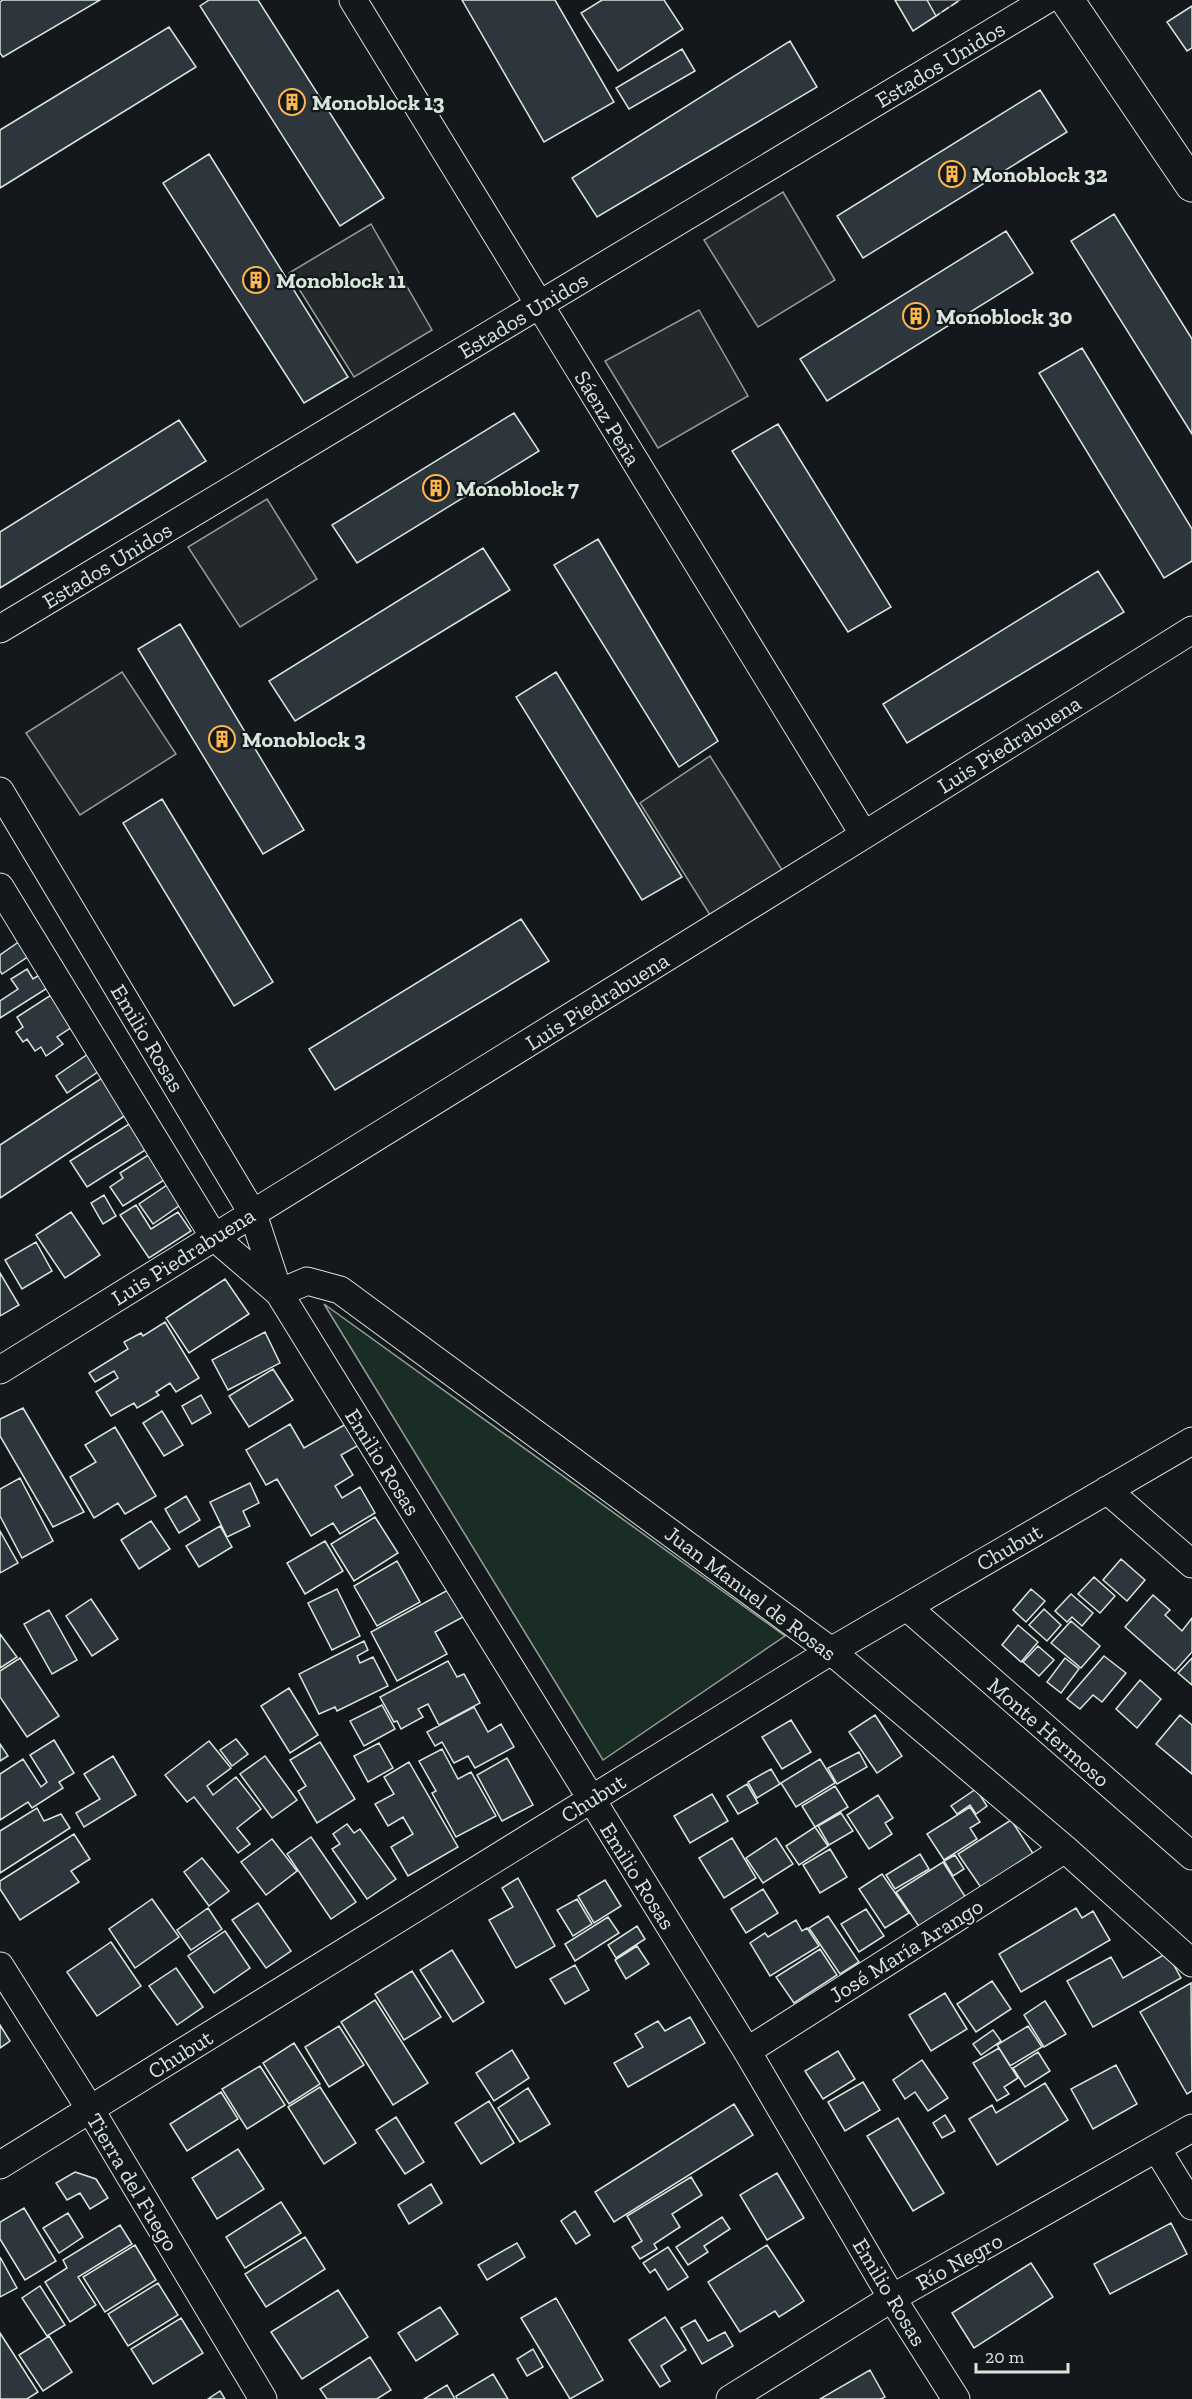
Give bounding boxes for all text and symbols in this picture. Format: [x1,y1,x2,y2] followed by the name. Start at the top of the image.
[871,15,1010,114] street label: Estados Unidos
[277,87,307,117] building icon: Monoblock 13
[312,89,445,116] place label: Monoblock 13
[937,159,967,189] building icon: Monoblock 32
[972,161,1108,188] place label: Monoblock 32
[241,265,271,295] building icon: Monoblock 11
[454,266,593,365] street label: Estados Unidos
[276,267,406,294] place label: Monoblock 11
[901,301,931,331] building icon: Monoblock 30
[936,303,1072,330] place label: Monoblock 30
[569,366,647,471] street label: Sáenz Peña
[421,473,451,503] building icon: Monoblock 7
[456,475,579,502] place label: Monoblock 7
[38,516,177,615] street label: Estados Unidos
[933,689,1086,799] street label: Luis Piedrabuena
[207,724,237,754] building icon: Monoblock 3
[242,726,366,753] place label: Monoblock 3
[521,946,674,1056] street label: Luis Piedrabuena
[105,979,190,1097] street label: Emilio Rosas
[107,1201,260,1311] street label: Luis Piedrabuena
[339,1404,426,1521] street label: Emilio Rosas
[972,1518,1048,1577] street label: Chubut
[660,1520,842,1667] street label: Juan Manuel de Rosas
[982,1672,1115,1793] street label: Monte Hermoso
[556,1768,631,1829] street label: Chubut
[594,1818,681,1935] street label: Emilio Rosas
[824,1892,988,2009] street label: José María Arango
[143,2024,218,2085] street label: Chubut
[81,2109,184,2256] street label: Tierra del Fuego
[911,2227,1007,2296] street label: Río Negro
[847,2233,932,2351] street label: Emilio Rosas
[976,2336,1068,2374] scale bar
[985,2346,1025,2368] text: 20 m

